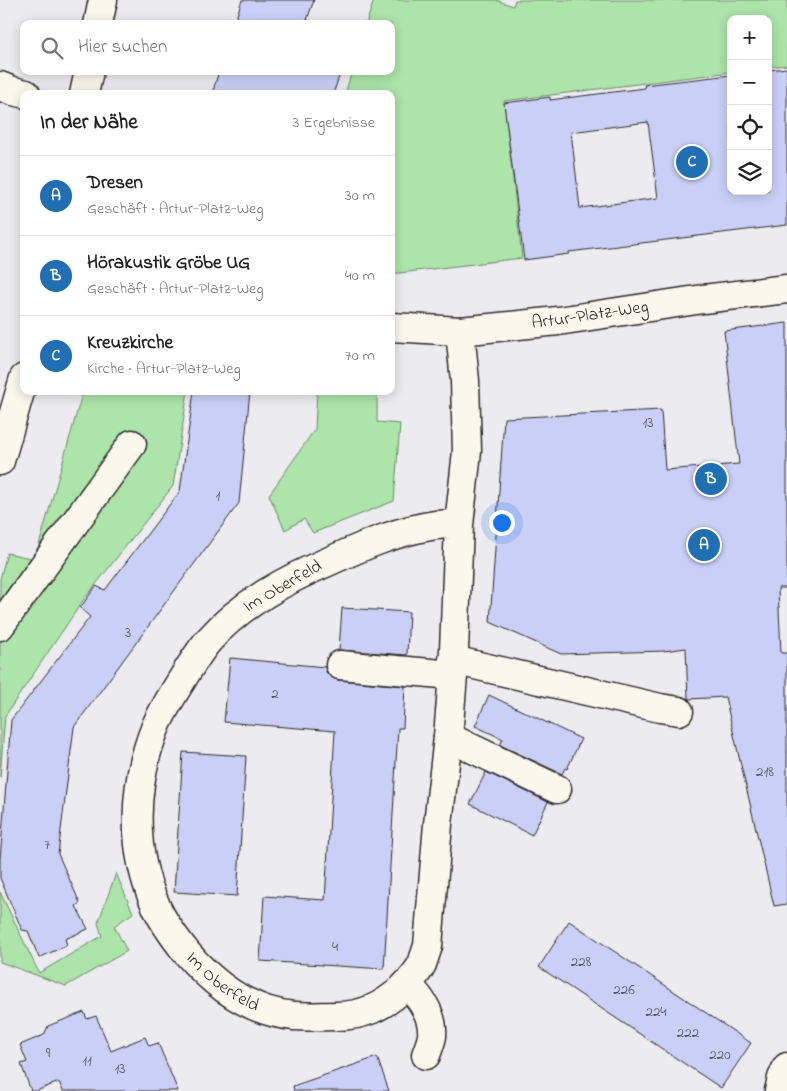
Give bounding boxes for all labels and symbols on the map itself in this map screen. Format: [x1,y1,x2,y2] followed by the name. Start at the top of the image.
[676,143,708,181] pin: C
[530,294,650,337] street label: Artur-Platz-Weg
[643,412,653,434] house number: 13
[695,460,727,498] pin: B
[216,485,221,507] house number: 1
[489,510,515,536] your location
[688,526,720,564] pin: A
[239,554,327,620] street label: Im Oberfeld
[125,622,131,644] house number: 3
[271,683,279,705] house number: 2
[756,761,774,783] house number: 218
[44,834,50,856] house number: 7
[332,936,338,958] house number: 4
[179,947,263,1019] street label: Im Oberfeld
[571,951,592,973] house number: 228
[613,979,635,1001] house number: 226
[645,1001,667,1023] house number: 224
[677,1022,700,1044] house number: 222
[46,1042,51,1064] house number: 9
[709,1044,731,1066] house number: 220
[82,1050,92,1072] house number: 11
[115,1058,125,1080] house number: 13

